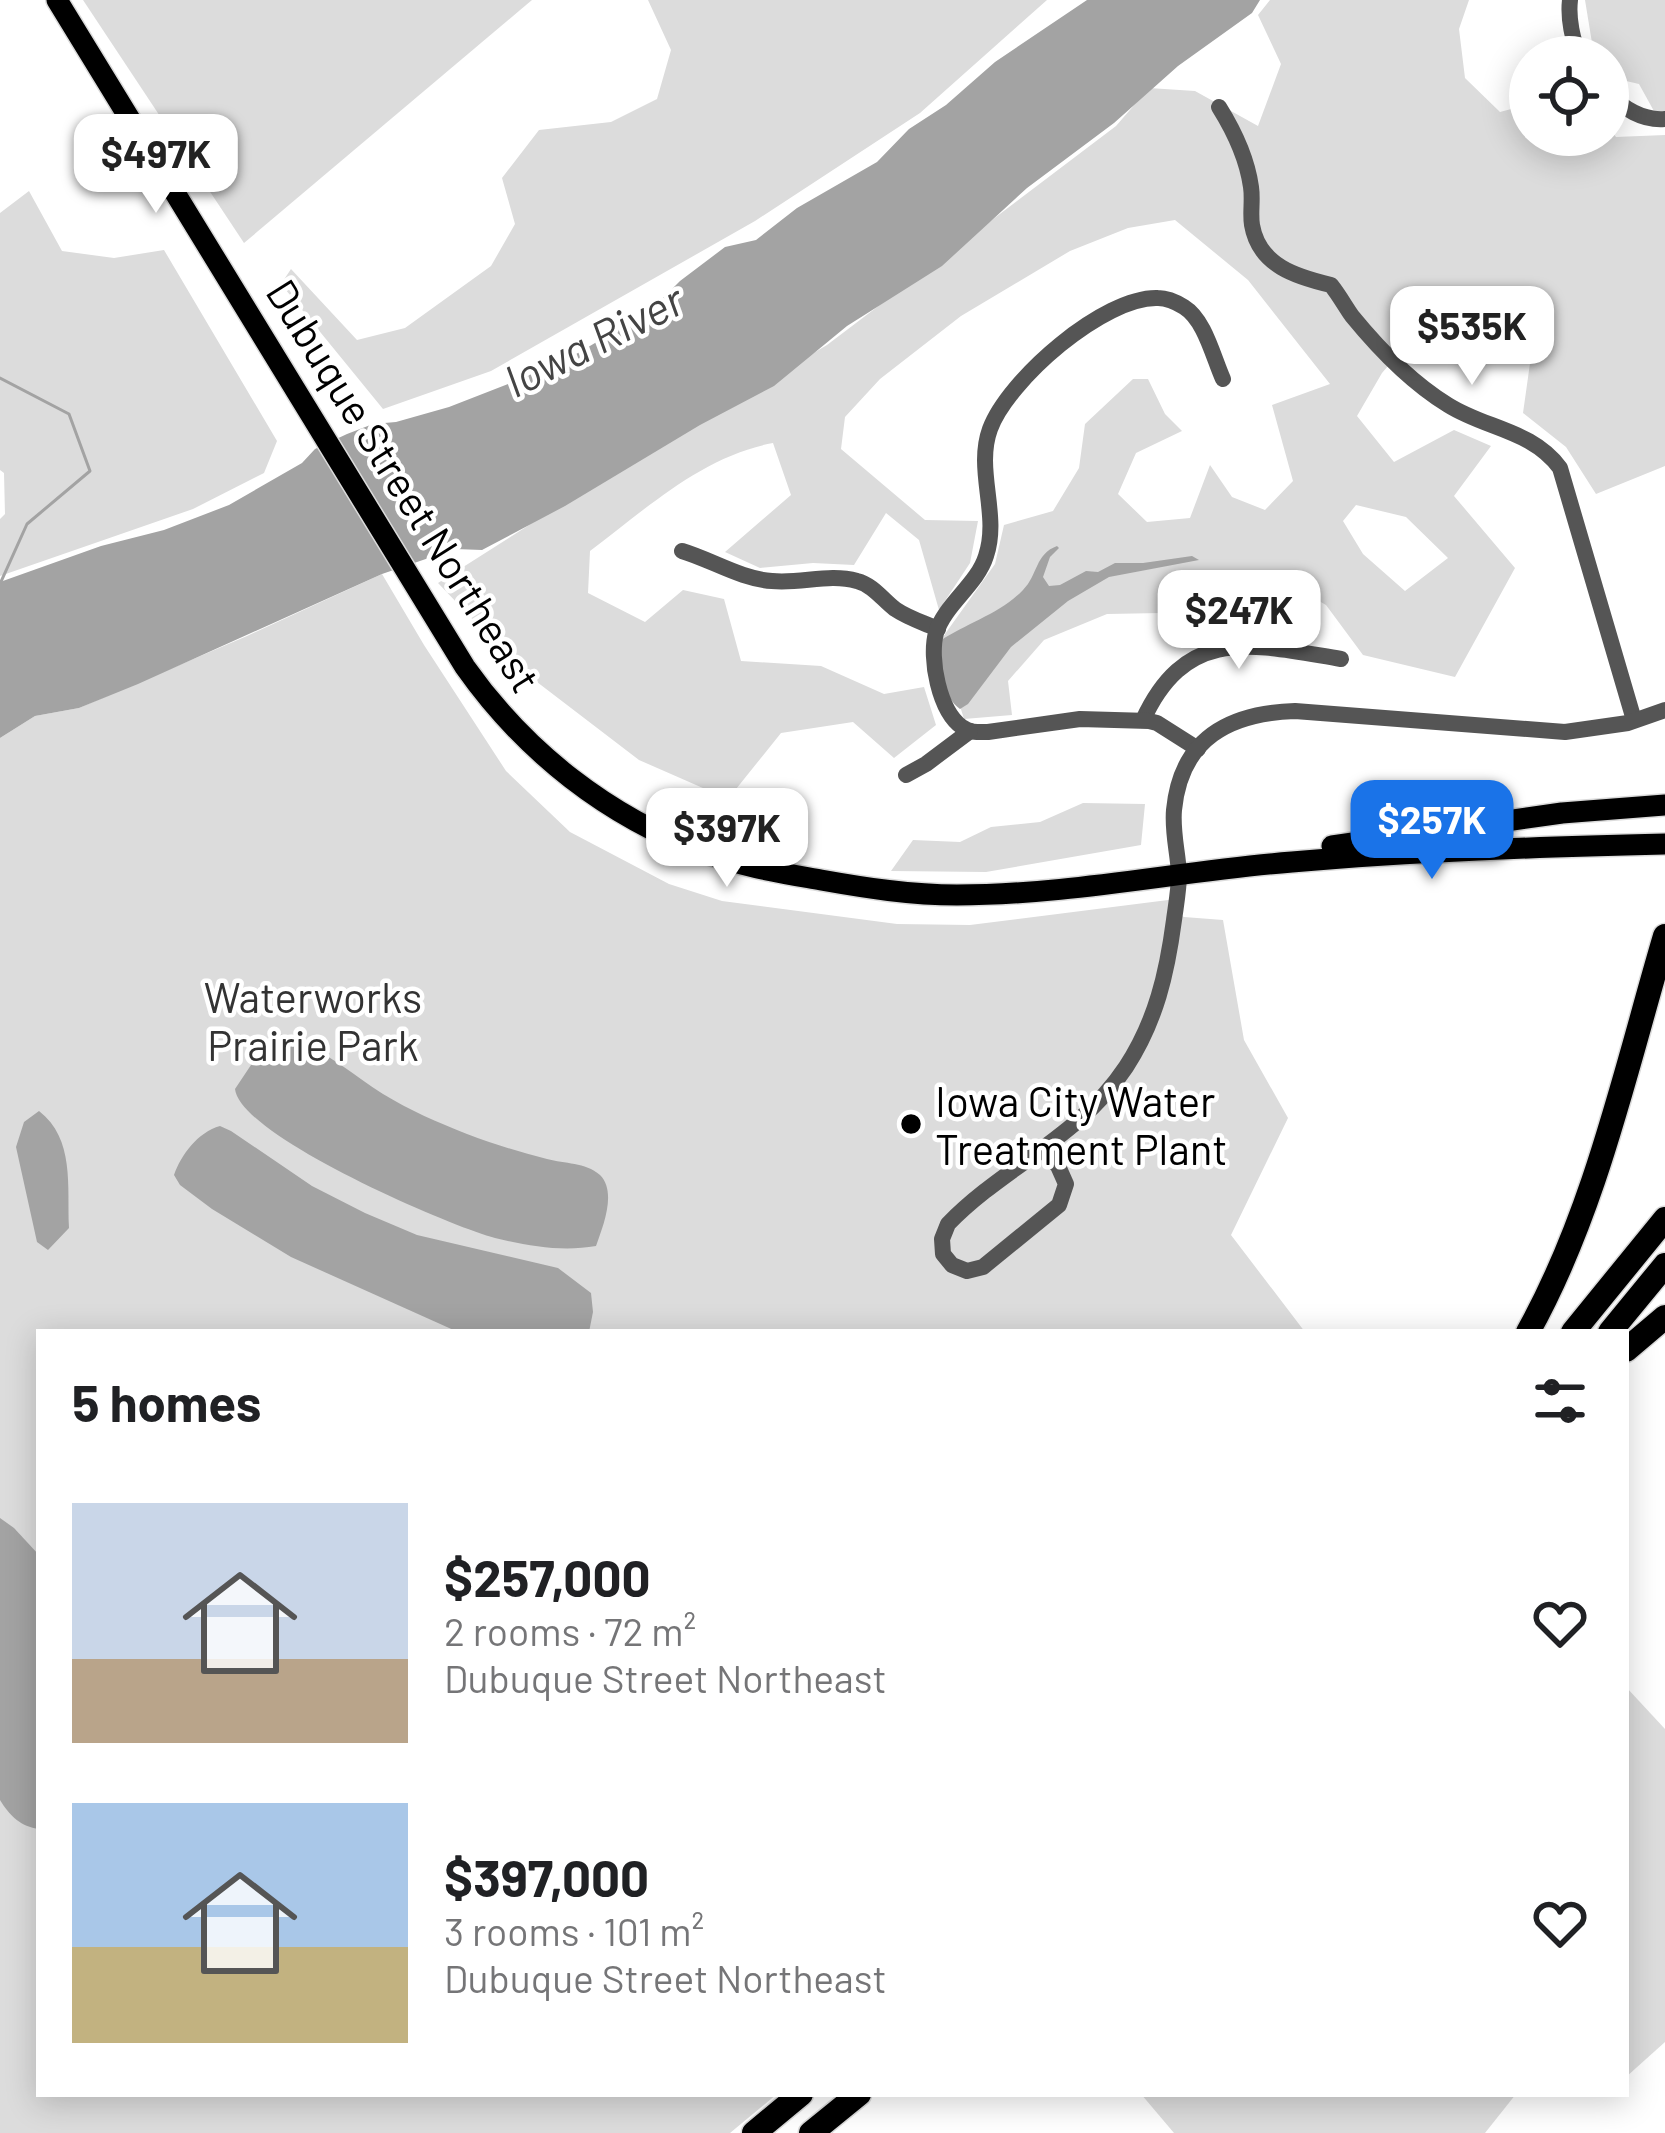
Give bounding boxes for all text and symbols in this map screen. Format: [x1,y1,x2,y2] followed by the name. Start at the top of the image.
[1509,36,1629,156] map controls
[1509,36,1629,156] button: locate
[72,114,240,216] pin: $497K
[101,129,211,176] text: $497K
[257,270,553,701] street label: Dubuque Street Northeast
[494,270,694,407] water label: Iowa River
[1388,286,1556,388] pin: $535K
[1417,301,1527,348] text: $535K
[1155,570,1323,672] pin: $247K
[1185,585,1293,632] text: $247K
[1348,780,1516,882] pin: $257K
[643,788,811,890] pin: $397K
[1378,795,1486,842] text: $257K
[673,803,781,850] text: $397K
[204,971,422,1069] park label: Waterworks Prairie Park
[935,1075,1228,1173] place label: Iowa City Water Treatment Plant
[898,1111,924,1137] marker: Iowa City Water Treatment Plant
[1527,1368,1593,1434] icon: filters
[72,1371,261,1432] text: 5 homes
[444,1546,651,1607] text: $257,000
[168,1551,312,1695] icon: home
[1527,1590,1593,1656] icon: heart
[444,1607,696,1654] text: 2 rooms · 72 m²
[444,1654,887,1701] text: Dubuque Street Northeast
[444,1846,649,1907] text: $397,000
[168,1851,312,1995] icon: home
[1527,1890,1593,1956] icon: heart
[444,1907,704,1954] text: 3 rooms · 101 m²
[444,1954,887,2001] text: Dubuque Street Northeast

